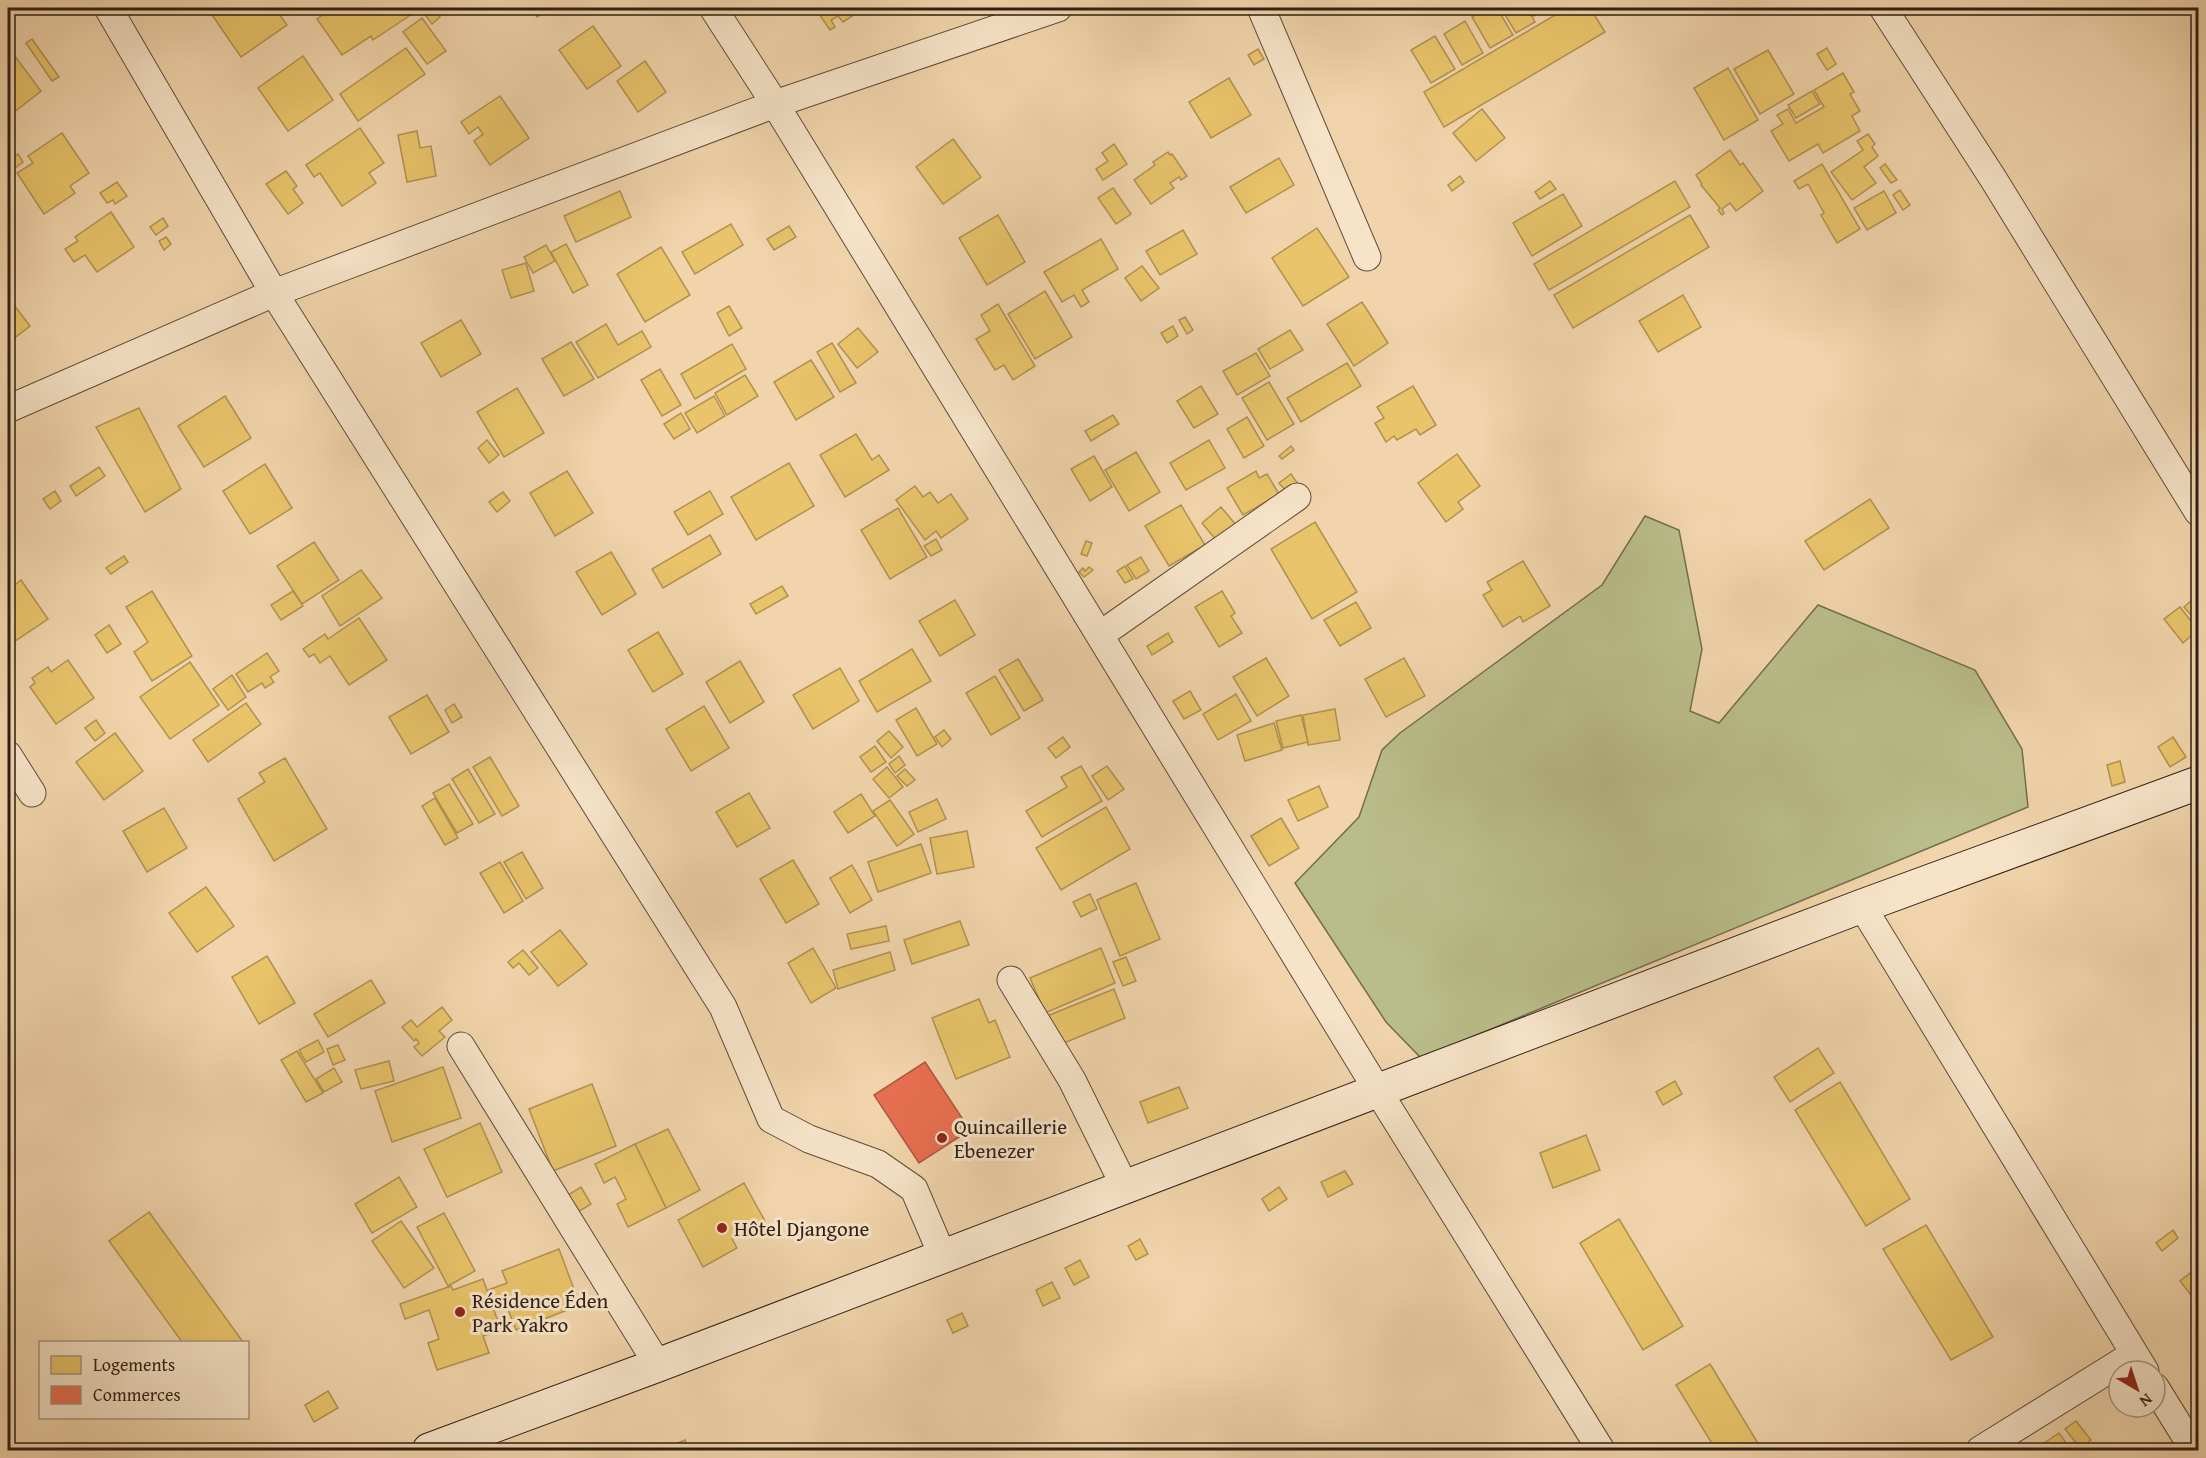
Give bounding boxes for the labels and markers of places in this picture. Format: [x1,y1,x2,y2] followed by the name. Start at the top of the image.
[954,1111,1067,1166] place label: Quincaillerie Ebenezer
[935,1131,949,1145] marker: Quincaillerie Ebenezer
[734,1213,870,1244] place label: Hôtel Djangone
[715,1221,729,1235] marker: Hôtel Djangone
[472,1285,609,1340] place label: Résidence Éden Park Yakro
[453,1305,467,1319] marker: Résidence Éden Park Yakro

